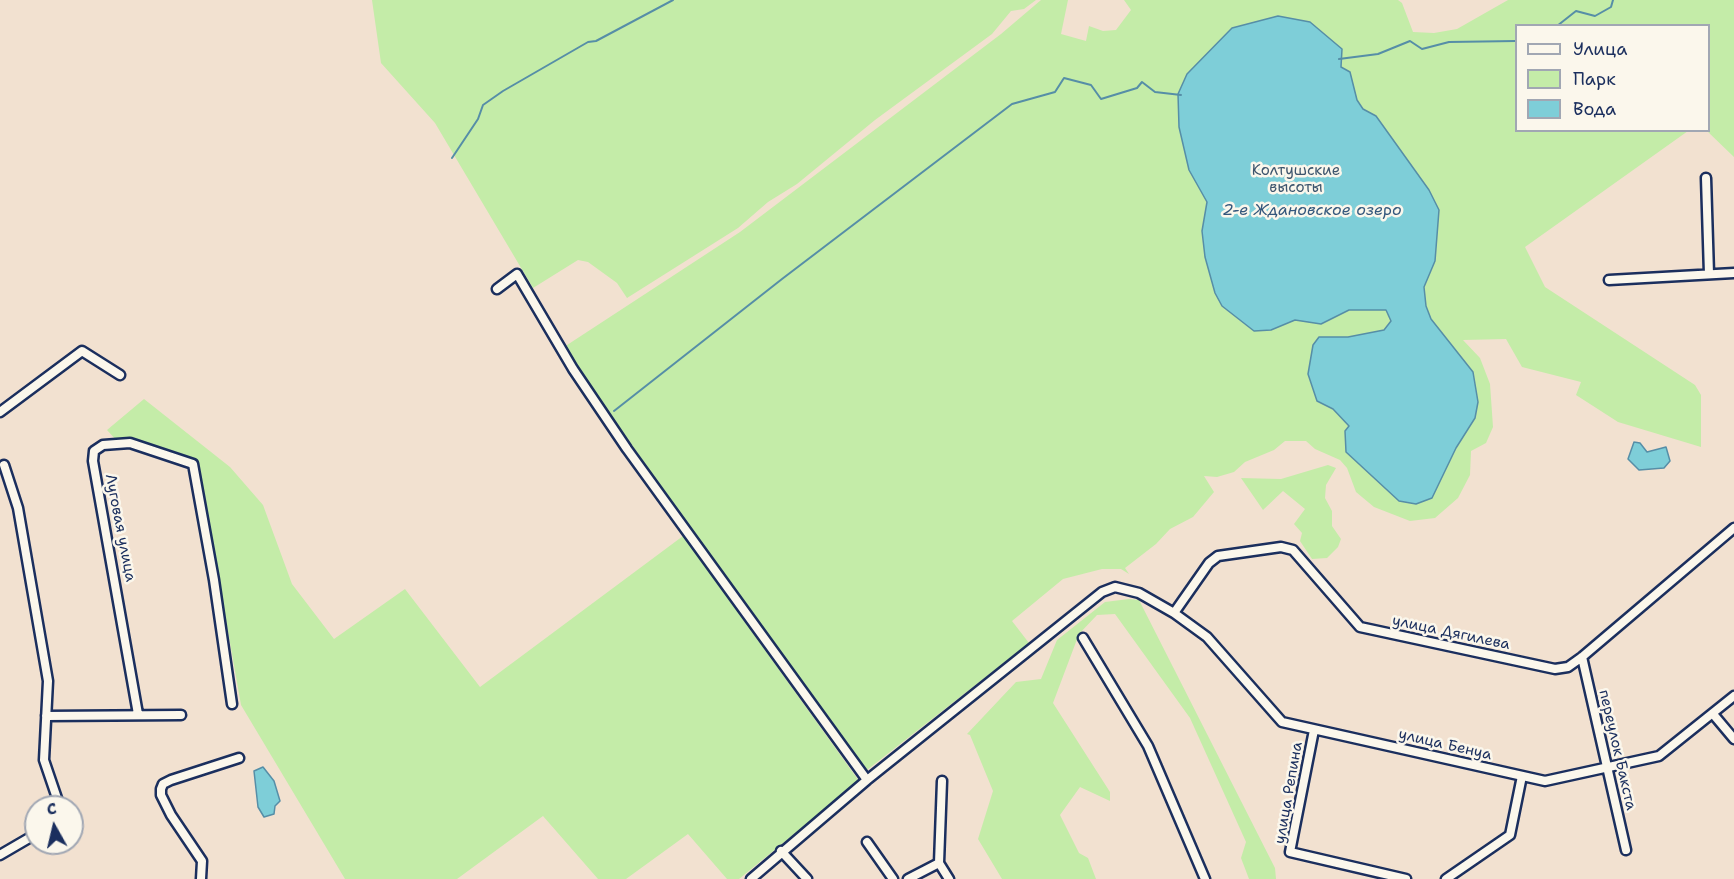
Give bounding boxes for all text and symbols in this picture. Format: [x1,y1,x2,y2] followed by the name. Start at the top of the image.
[1515,24,1710,132] legend
[1573,37,1627,61] text: Улица
[1573,67,1616,91] text: Парк
[1573,97,1616,121] text: Вода
[1252,162,1340,197] park label: Колтушские высоты
[1222,201,1402,221] water label: 2-е Ждановское озеро
[101,473,139,583] street label: Луговая улица
[1391,612,1511,654] street label: улица Дягилева
[1594,688,1640,812] street label: переулок Бакста
[1397,726,1493,764] street label: улица Бенуа
[1271,741,1307,845] street label: улица Репина
[24,795,84,855] north arrow
[45,798,58,820] text: С

